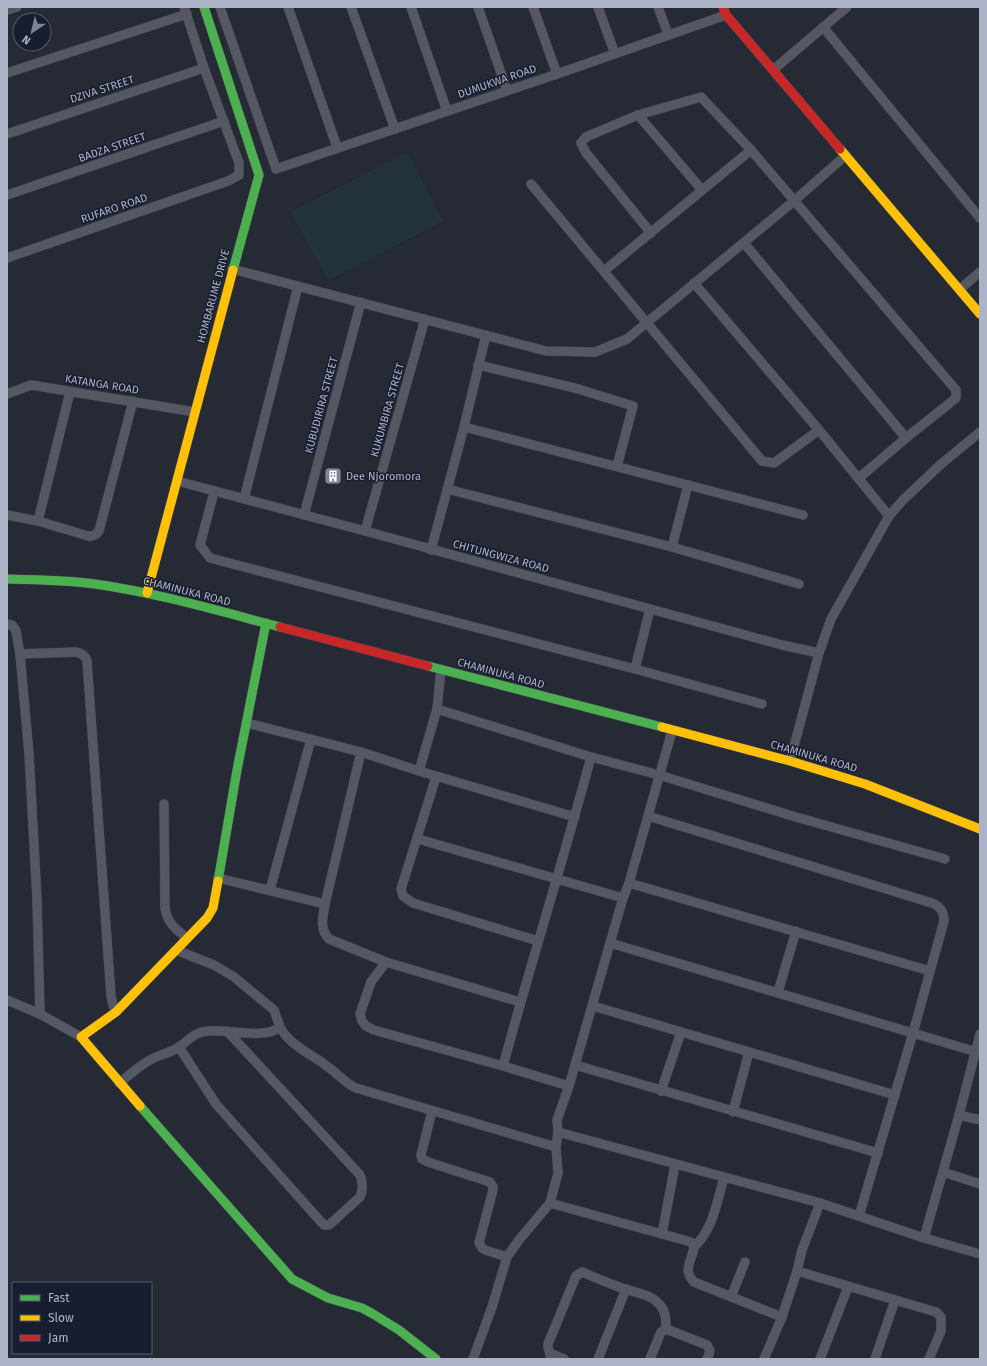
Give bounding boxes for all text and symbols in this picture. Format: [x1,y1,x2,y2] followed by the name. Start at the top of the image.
[12,12,52,52] north arrow
[20,32,33,47] text: N
[456,62,538,101] street label: DUMUKWA ROAD
[69,73,136,106] street label: DZIVA STREET
[77,130,148,165] street label: BADZA STREET
[79,191,149,226] street label: RUFARO ROAD
[195,248,232,345] street label: HOMBARUME DRIVE
[302,355,341,455] street label: KUBUDIRIRA STREET
[368,361,407,459] street label: KUKUMBIRA STREET
[64,372,140,397] street label: KATANGA ROAD
[323,466,343,486] building icon: Dee Njoromora
[346,470,421,483] place label: Dee Njoromora
[451,537,550,576] street label: CHITUNGWIZA ROAD
[142,574,232,609] street label: CHAMINUKA ROAD
[456,656,546,691] street label: CHAMINUKA ROAD
[769,738,859,775] street label: CHAMINUKA ROAD
[12,1282,152,1354] legend
[48,1291,70,1305] text: Fast
[48,1311,74,1325] text: Slow
[48,1331,68,1345] text: Jam

